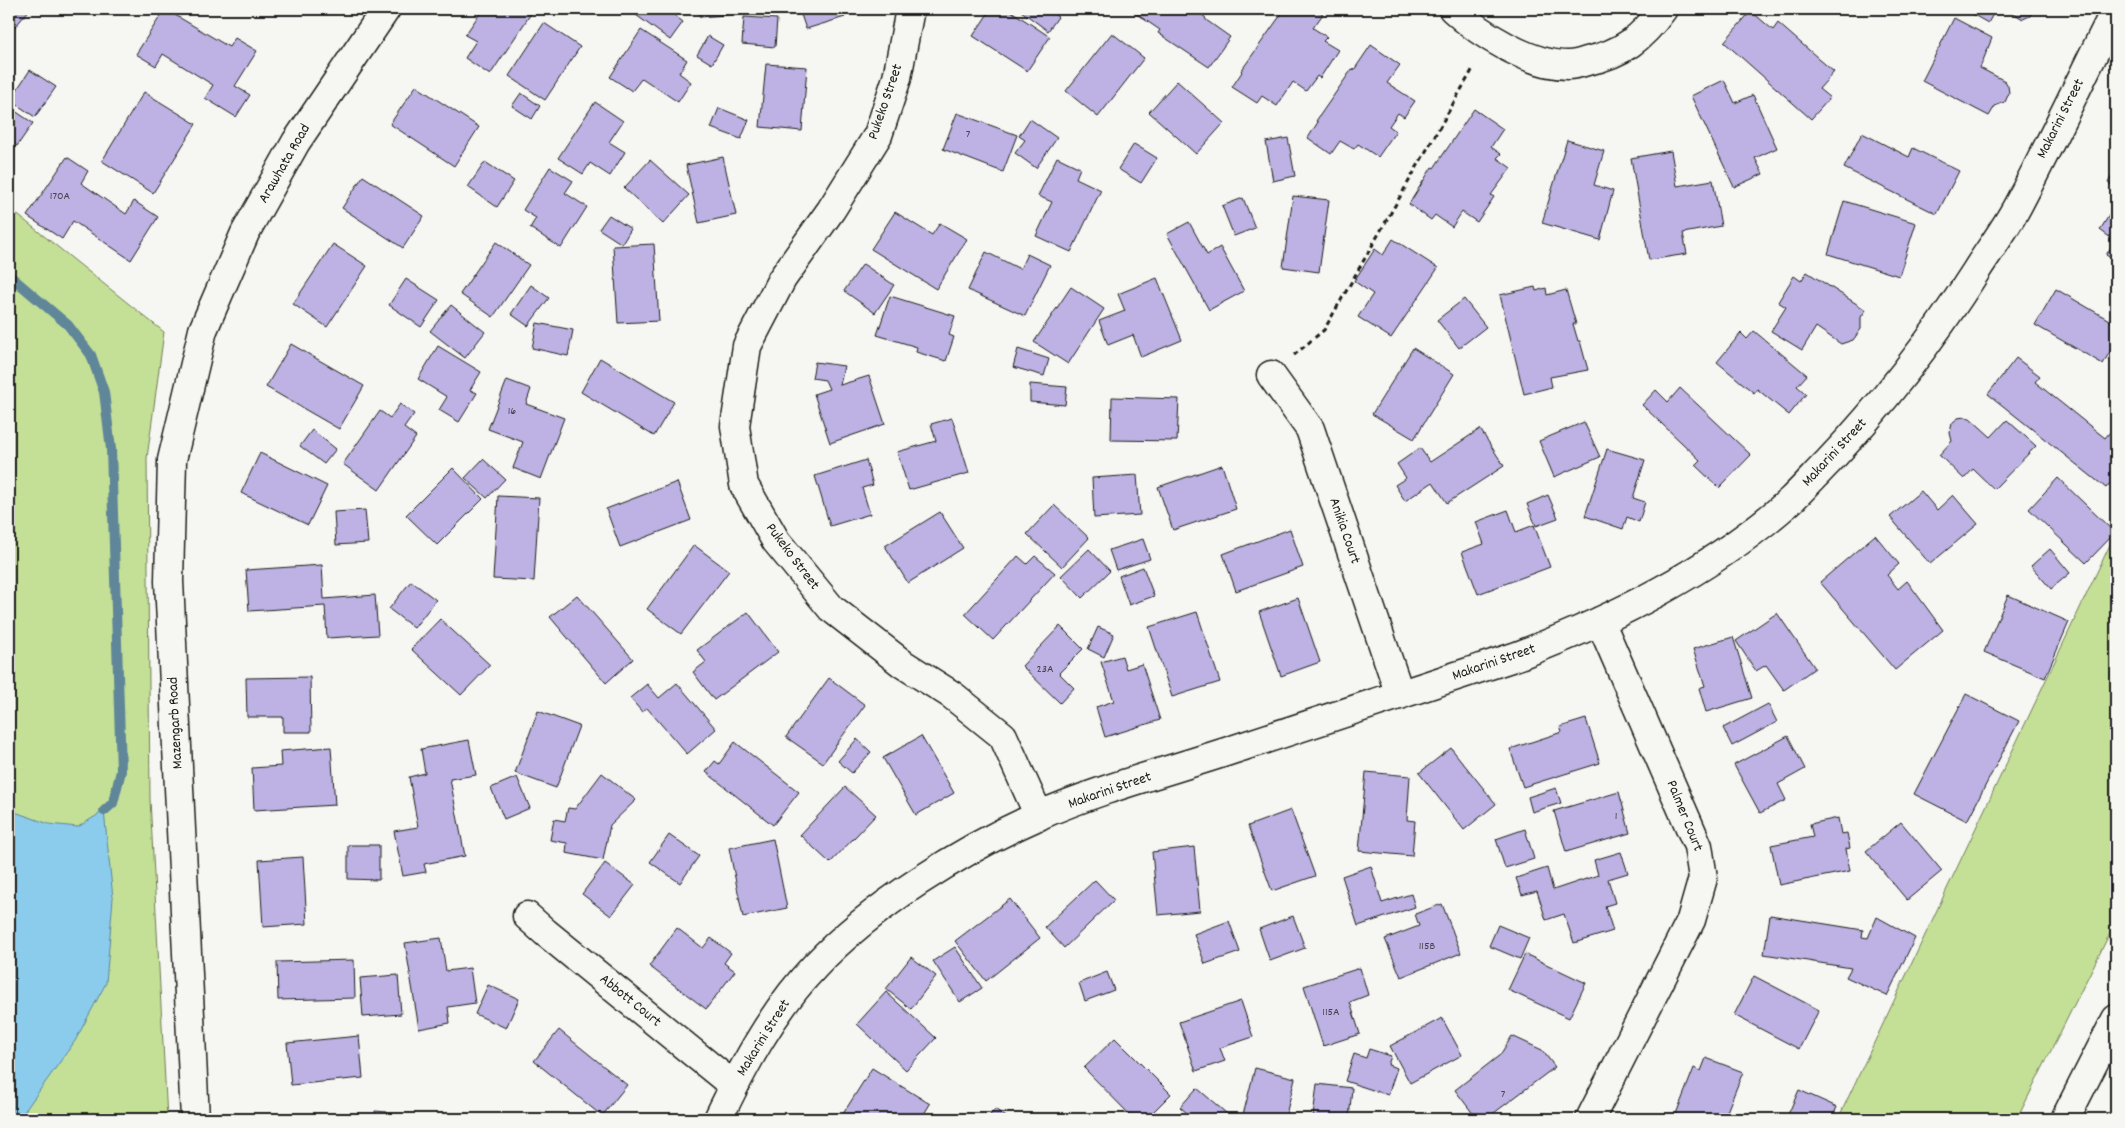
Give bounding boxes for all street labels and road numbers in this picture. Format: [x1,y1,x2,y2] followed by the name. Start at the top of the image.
[863,61,909,143] street label: Pukeko Street
[2031,75,2091,163] street label: Makarini Street
[253,120,317,208] street label: Arawhata Road
[1797,413,1873,492] street label: Makarini Street
[1322,495,1366,568] street label: Anikia Court
[760,519,825,595] street label: Pukeko Street
[1449,638,1539,688] street label: Makarini Street
[163,676,189,770] street label: Mazengarb Road
[1065,766,1155,816] street label: Makarini Street
[1660,777,1708,855] street label: Palmer Court
[594,969,666,1033] street label: Abbott Court
[732,995,797,1081] street label: Makarini Street

